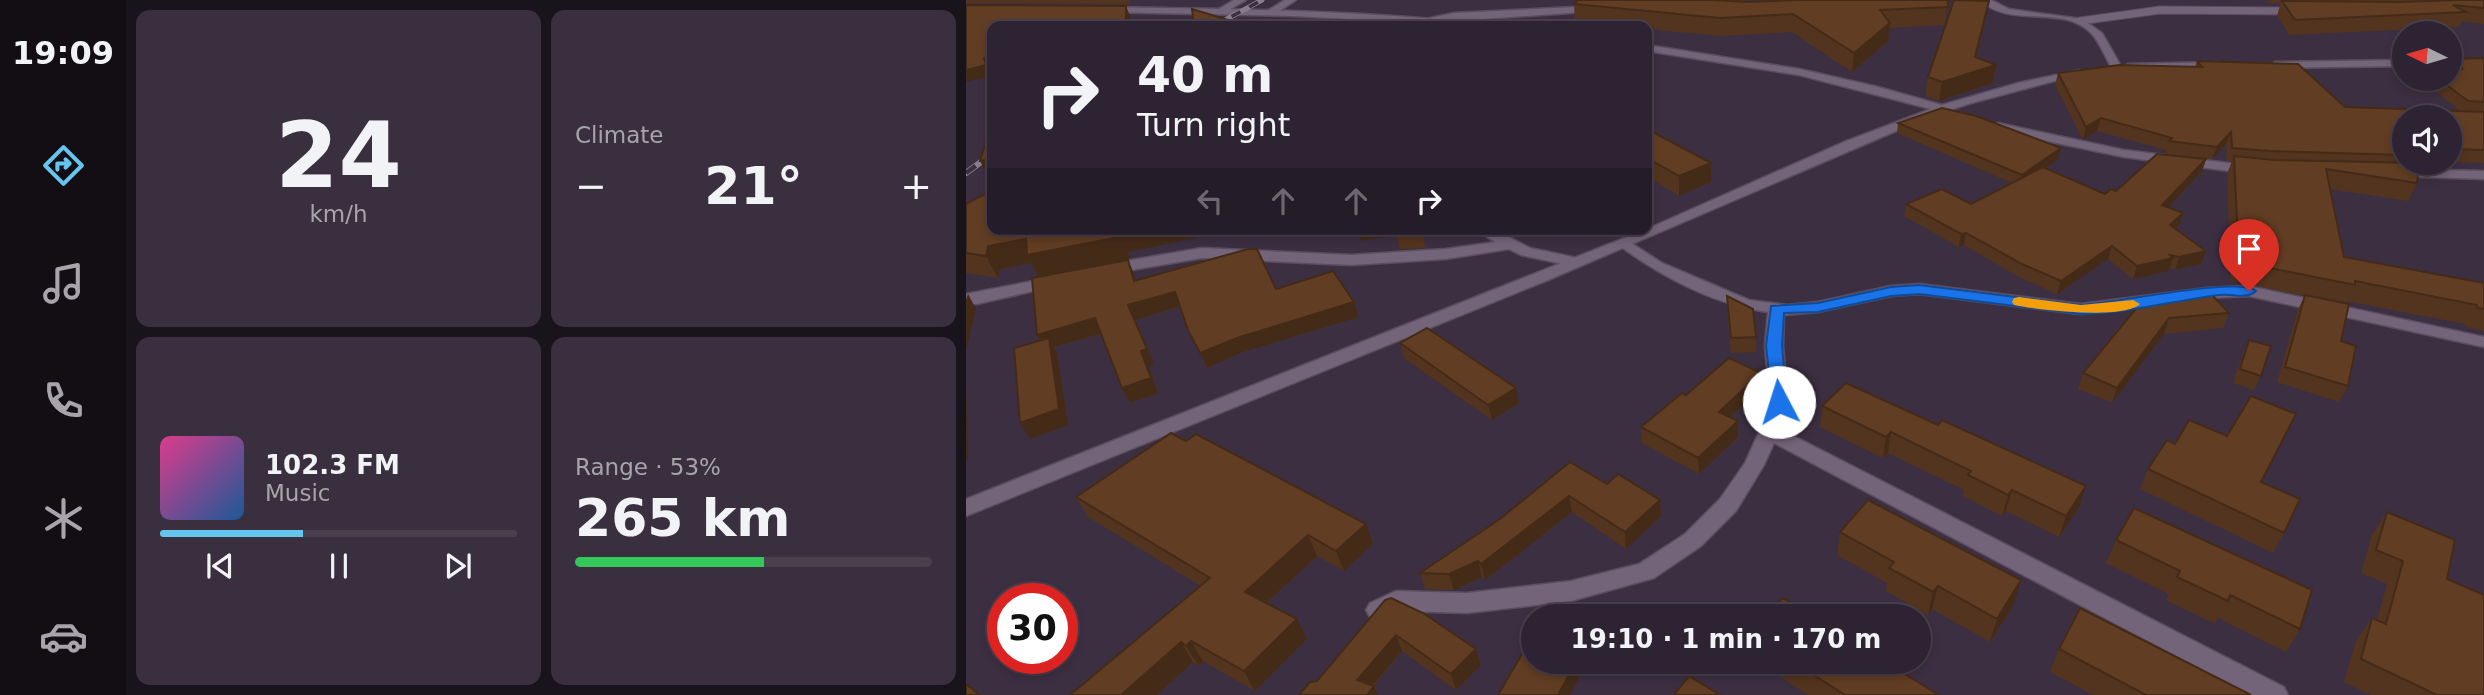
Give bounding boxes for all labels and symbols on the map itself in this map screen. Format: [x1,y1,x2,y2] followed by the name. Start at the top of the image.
[2392,21,2462,91] north arrow
[2219,219,2279,291] pin
[1742,365,1816,439] position arrow
[987,583,1078,674] speed limit sign: 30

